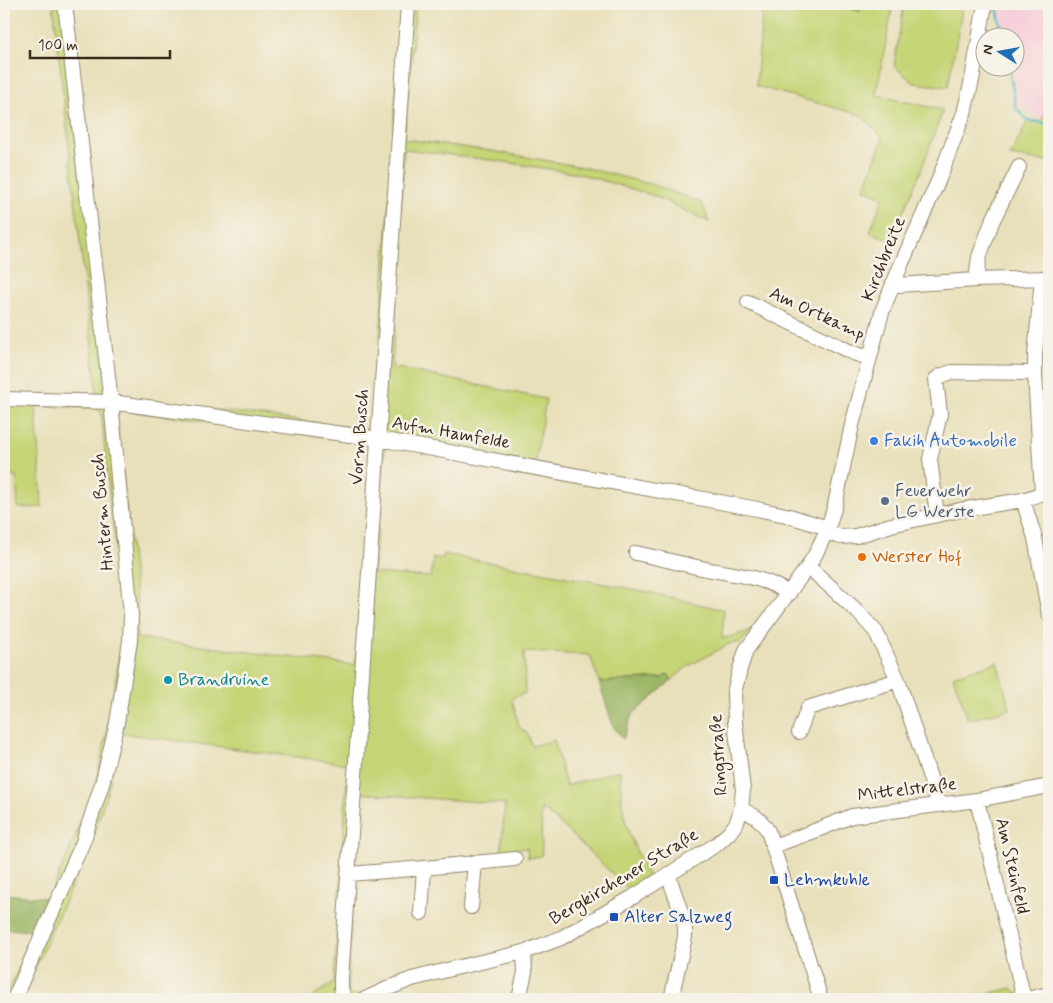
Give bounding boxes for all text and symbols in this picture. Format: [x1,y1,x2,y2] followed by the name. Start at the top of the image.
[30,28,170,60] scale bar
[976,28,1026,78] north arrow
[38,36,78,56] text: 100 m
[978,43,998,56] text: N
[856,213,912,305] street label: Kirchbreite
[765,281,869,347] street label: Am Ortkamp
[345,388,375,486] street label: Vorm Busch
[390,411,512,455] street label: Aufm Hamfelde
[884,429,1017,453] place label: Fakih Automobile
[868,435,880,447] marker: Fakih Automobile
[86,452,120,572] street label: Hinterm Busch
[895,479,975,524] place label: Feuerwehr LG Werste
[879,495,891,507] marker: Feuerwehr LG Werste
[872,545,962,569] place label: Werster Hof
[856,551,868,563] marker: Werster Hof
[178,668,270,692] place label: Brandruine
[162,674,174,686] marker: Brandruine
[704,713,735,796] street label: Ringstraße
[856,772,958,808] street label: Mittelstraße
[989,815,1035,917] street label: Am Steinfeld
[545,823,704,932] street label: Bergkirchener Straße
[784,868,870,892] place label: Lehmkuhle
[768,874,780,886] marker: Lehmkuhle
[624,905,732,931] place label: Alter Salzweg
[608,911,620,923] marker: Alter Salzweg

